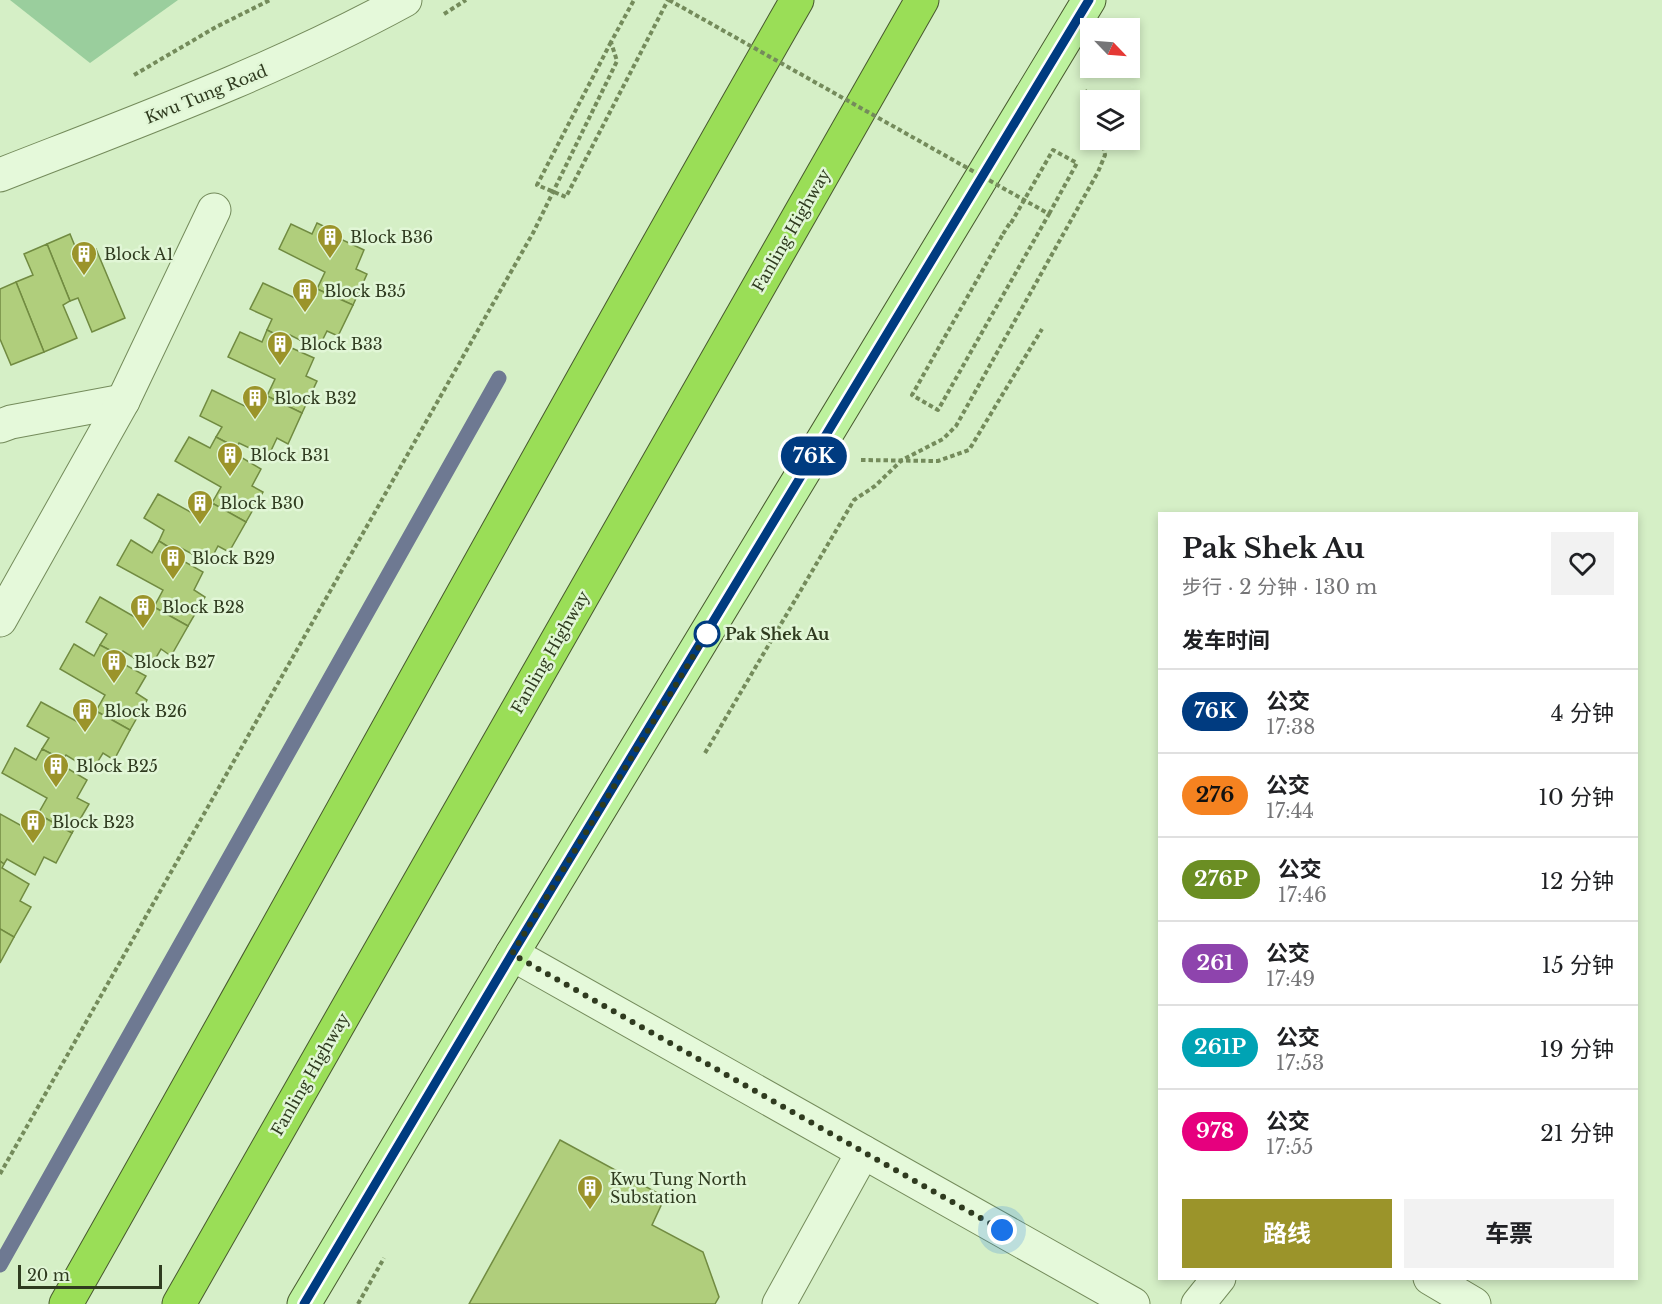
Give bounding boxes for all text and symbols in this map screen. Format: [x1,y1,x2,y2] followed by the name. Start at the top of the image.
[1080,18,1140,78] north arrow
[1080,18,1140,150] map controls
[142,60,270,128] street label: Kwu Tung Road
[1080,90,1140,150] button: layers
[748,164,835,295] street label: Fanling Highway
[315,222,345,260] building icon: Block B36
[350,227,433,247] place label: Block B36
[69,239,99,277] building icon: Block A1
[104,244,174,264] place label: Block A1
[290,276,320,314] building icon: Block B35
[324,281,406,301] place label: Block B35
[265,329,295,367] building icon: Block B33
[300,334,383,354] place label: Block B33
[240,383,270,421] building icon: Block B32
[274,388,357,408] place label: Block B32
[780,436,848,476] line badge: 76K
[215,440,245,478] building icon: Block B31
[793,443,835,469] text: 76K
[250,445,330,465] place label: Block B31
[185,488,215,526] building icon: Block B30
[220,493,304,513] place label: Block B30
[1182,531,1365,566] text: Pak Shek Au
[1551,532,1614,595] button: heart
[158,543,188,581] building icon: Block B29
[192,548,275,568] place label: Block B29
[1182,575,1377,599] text: 步行 · 2 分钟 · 130 m
[507,586,594,717] street label: Fanling Highway
[128,592,158,630] building icon: Block B28
[162,597,245,617] place label: Block B28
[694,621,720,647] marker: Pak Shek Au
[725,624,830,644] place label: Pak Shek Au
[1182,627,1270,654] text: 发车时间
[99,647,129,685] building icon: Block B27
[134,652,216,672] place label: Block B27
[1266,688,1310,715] text: 公交
[70,696,100,734] building icon: Block B26
[1194,698,1236,724] text: 76K
[1551,700,1614,727] text: 4 分钟
[104,701,187,721] place label: Block B26
[1266,715,1315,739] text: 17:38
[41,751,71,789] building icon: Block B25
[76,756,158,776] place label: Block B25
[1266,772,1310,799] text: 公交
[1196,782,1234,808] text: 276
[1538,784,1614,811] text: 10 分钟
[1266,799,1314,823] text: 17:44
[18,807,48,845] building icon: Block B23
[52,812,135,832] place label: Block B23
[1278,856,1322,883] text: 公交
[1194,866,1248,892] text: 276P
[1540,868,1614,895] text: 12 分钟
[1278,883,1327,907] text: 17:46
[1266,940,1310,967] text: 公交
[1197,950,1233,976] text: 261
[1541,952,1614,979] text: 15 分钟
[1266,967,1315,991] text: 17:49
[267,1008,354,1139] street label: Fanling Highway
[1276,1024,1320,1051] text: 公交
[1194,1034,1246,1060] text: 261P
[1540,1036,1614,1063] text: 19 分钟
[1276,1051,1324,1075] text: 17:53
[1266,1108,1310,1135] text: 公交
[1196,1118,1234,1144] text: 978
[1540,1120,1614,1147] text: 21 分钟
[1266,1135,1313,1159] text: 17:55
[610,1169,747,1207] place label: Kwu Tung North Substation
[575,1173,605,1211] building icon: Kwu Tung North Substation
[1182,1199,1392,1268] button: 路线
[1404,1199,1614,1268] button: 车票
[987,1215,1017,1245] your location
[18,1262,162,1290] scale bar
[27,1265,70,1285] text: 20 m

